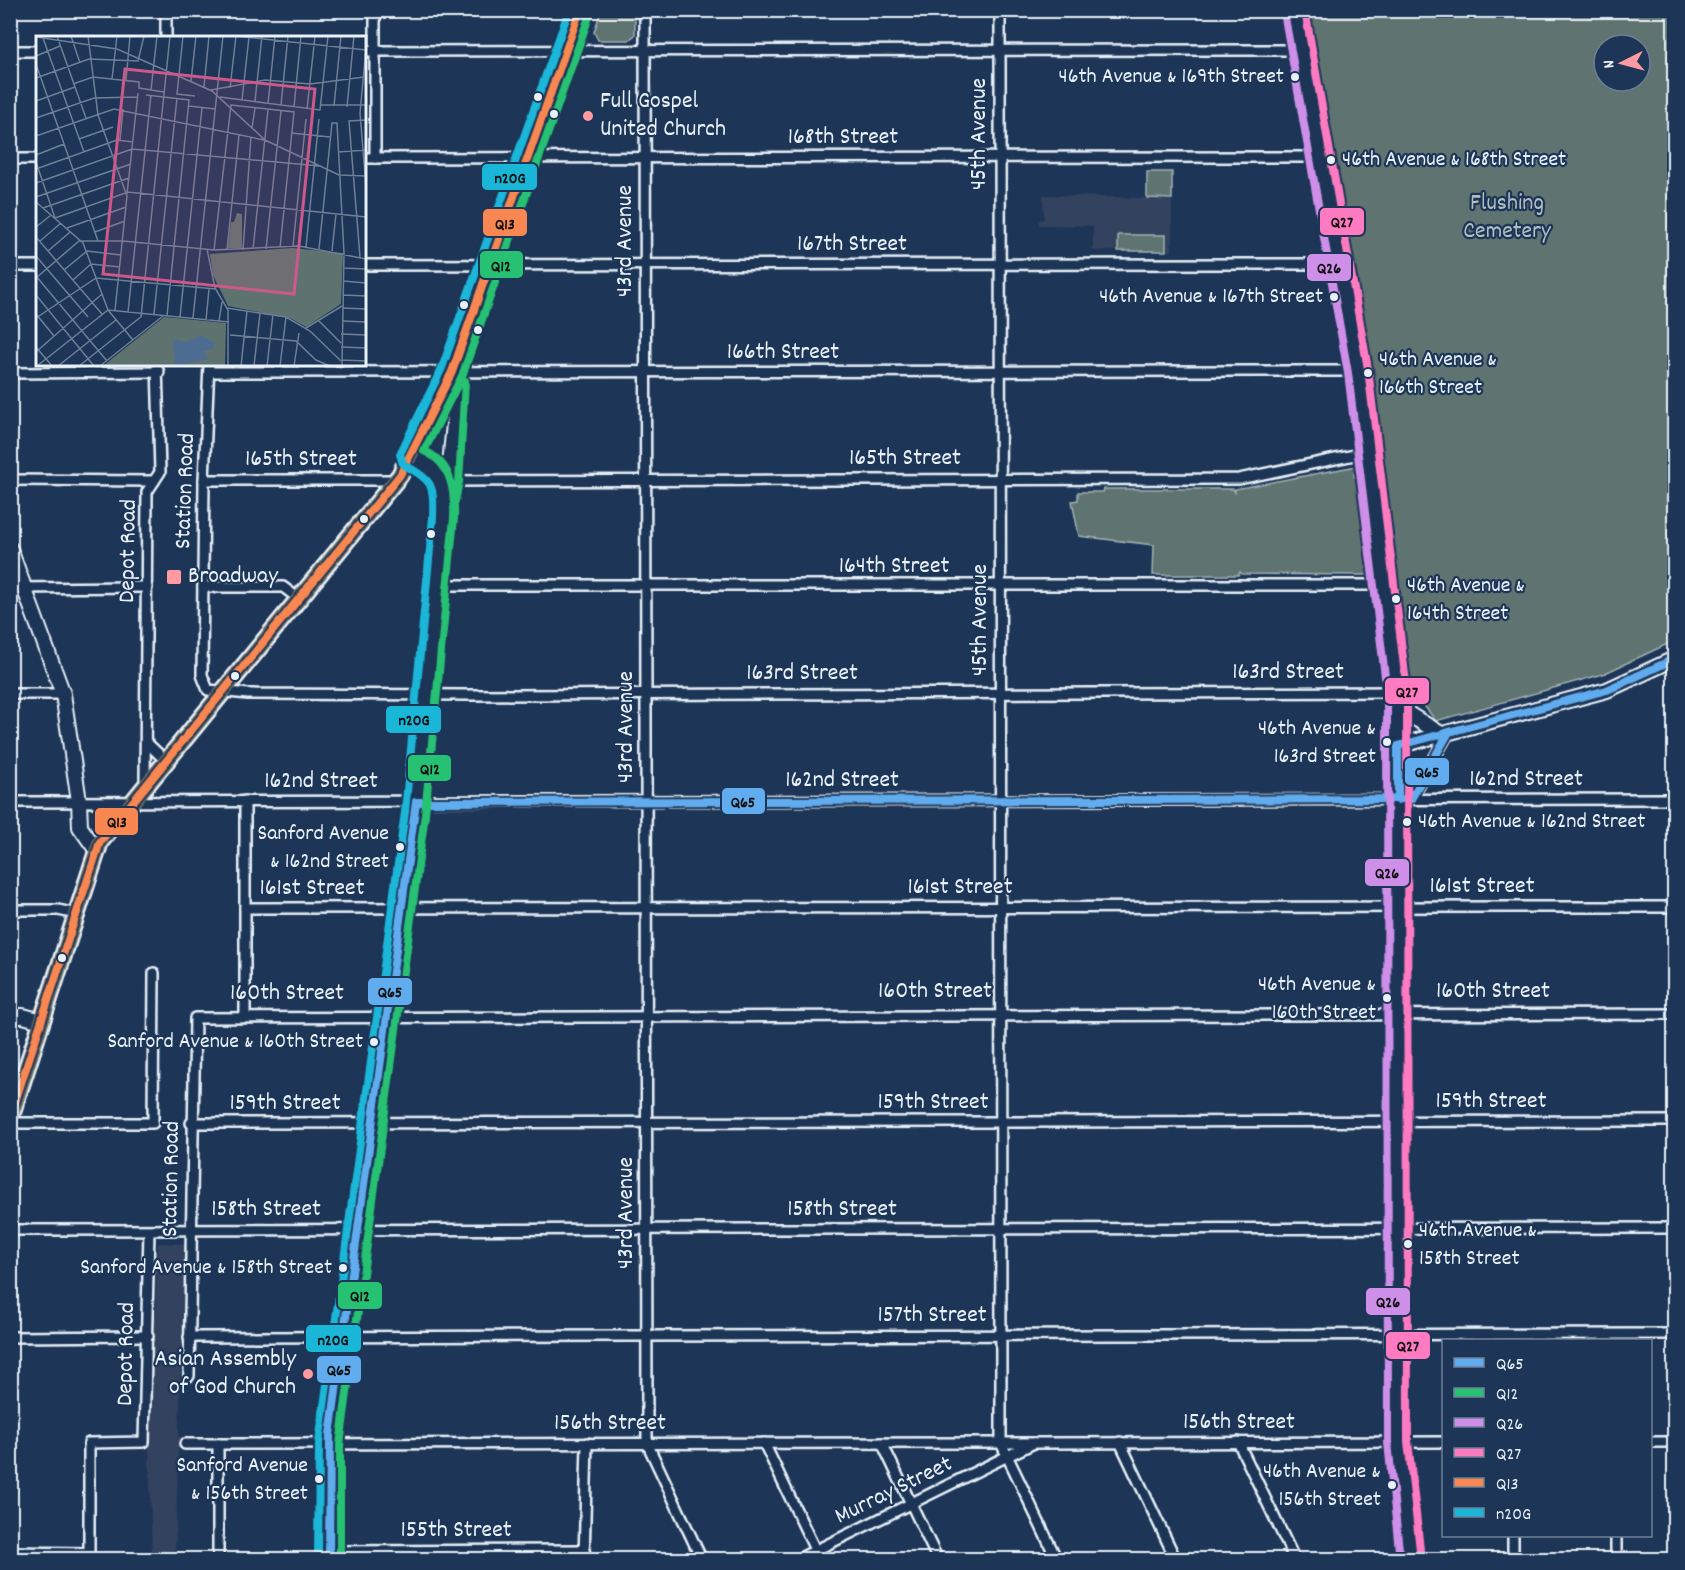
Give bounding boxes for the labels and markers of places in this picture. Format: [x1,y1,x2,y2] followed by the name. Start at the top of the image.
[1059,62,1284,93] place label: 46th Avenue & 169th Street
[1289,71,1301,83] marker: 46th Avenue & 169th Street
[600,85,726,147] place label: Full Gospel United Church
[532,91,544,103] unlabelled marker
[548,108,560,120] unlabelled marker
[581,109,595,123] marker: Full Gospel United Church
[1342,145,1566,176] place label: 46th Avenue & 168th Street
[1325,154,1337,166] marker: 46th Avenue & 168th Street
[1099,282,1323,313] place label: 46th Avenue & 167th Street
[1328,291,1340,303] marker: 46th Avenue & 167th Street
[458,299,470,311] unlabelled marker
[472,324,484,336] unlabelled marker
[1379,345,1497,404] place label: 46th Avenue & 166th Street
[1362,367,1374,379] marker: 46th Avenue & 166th Street
[358,513,370,525] unlabelled marker
[425,528,437,540] unlabelled marker
[188,560,279,594] place label: Broadway
[165,568,183,586] marker: Broadway
[1407,571,1525,630] place label: 46th Avenue & 164th Street
[1390,593,1402,605] marker: 46th Avenue & 164th Street
[229,670,241,682] unlabelled marker
[1258,714,1376,773] place label: 46th Avenue & 163rd Street
[1381,736,1393,748] marker: 46th Avenue & 163rd Street
[1418,807,1645,838] place label: 46th Avenue & 162nd Street
[1401,816,1413,828] marker: 46th Avenue & 162nd Street
[258,819,389,878] place label: Sanford Avenue & 162nd Street
[394,841,406,853] marker: Sanford Avenue & 162nd Street
[56,952,68,964] unlabelled marker
[1258,970,1376,1029] place label: 46th Avenue & 160th Street
[1381,992,1393,1004] marker: 46th Avenue & 160th Street
[108,1027,363,1058] place label: Sanford Avenue & 160th Street
[368,1036,380,1048] marker: Sanford Avenue & 160th Street
[1419,1216,1537,1275] place label: 46th Avenue & 158th Street
[1402,1238,1414,1250] marker: 46th Avenue & 158th Street
[80,1253,332,1284] place label: Sanford Avenue & 158th Street
[337,1262,349,1274] marker: Sanford Avenue & 158th Street
[154,1343,297,1405] place label: Asian Assembly of God Church
[301,1367,315,1381] marker: Asian Assembly of God Church
[177,1451,308,1510] place label: Sanford Avenue & 156th Street
[1263,1457,1381,1516] place label: 46th Avenue & 156th Street
[313,1473,325,1485] marker: Sanford Avenue & 156th Street
[1386,1479,1398,1491] marker: 46th Avenue & 156th Street

